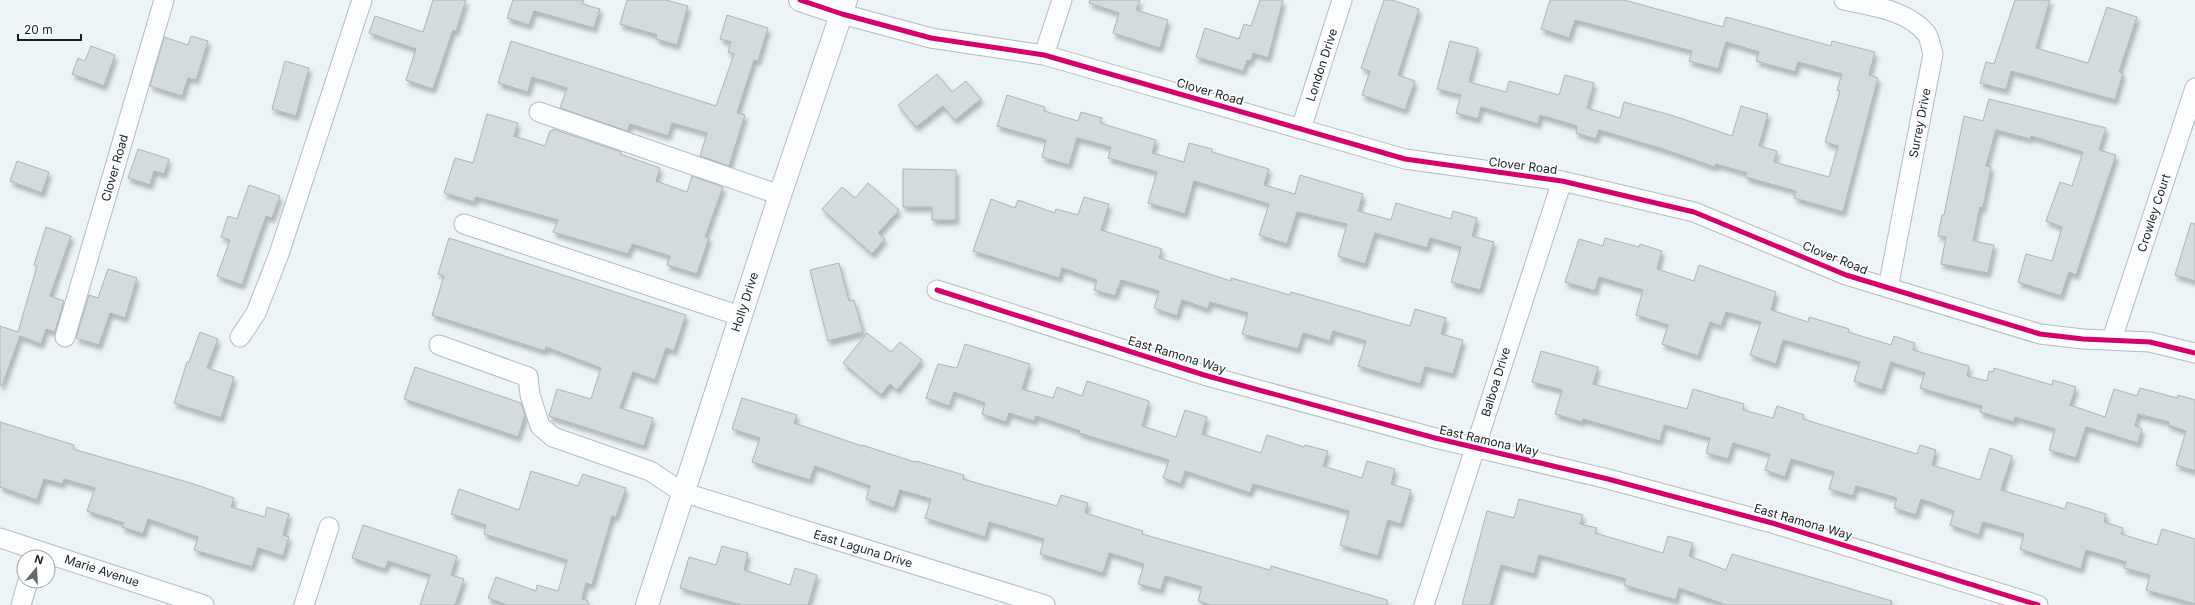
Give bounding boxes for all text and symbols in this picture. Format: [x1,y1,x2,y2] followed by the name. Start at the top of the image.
[18,16,81,42] scale bar
[24,22,53,37] text: 20 m
[1303,26,1340,103] street label: London Drive
[1175,75,1245,108] street label: Clover Road
[1905,87,1934,159] street label: Surrey Drive
[98,133,131,203] street label: Clover Road
[1488,154,1558,177] street label: Clover Road
[2134,172,2173,254] street label: Crowley Court
[1800,238,1870,277] street label: Clover Road
[728,270,761,334] street label: Holly Drive
[1126,333,1228,377] street label: East Ramona Way
[1478,345,1513,418] street label: Balboa Drive
[1438,422,1540,459] street label: East Ramona Way
[1752,500,1854,543] street label: East Ramona Way
[812,526,914,571] street label: East Laguna Drive
[16,549,56,589] north arrow
[63,551,141,590] street label: Marie Avenue
[33,552,45,567] text: N

